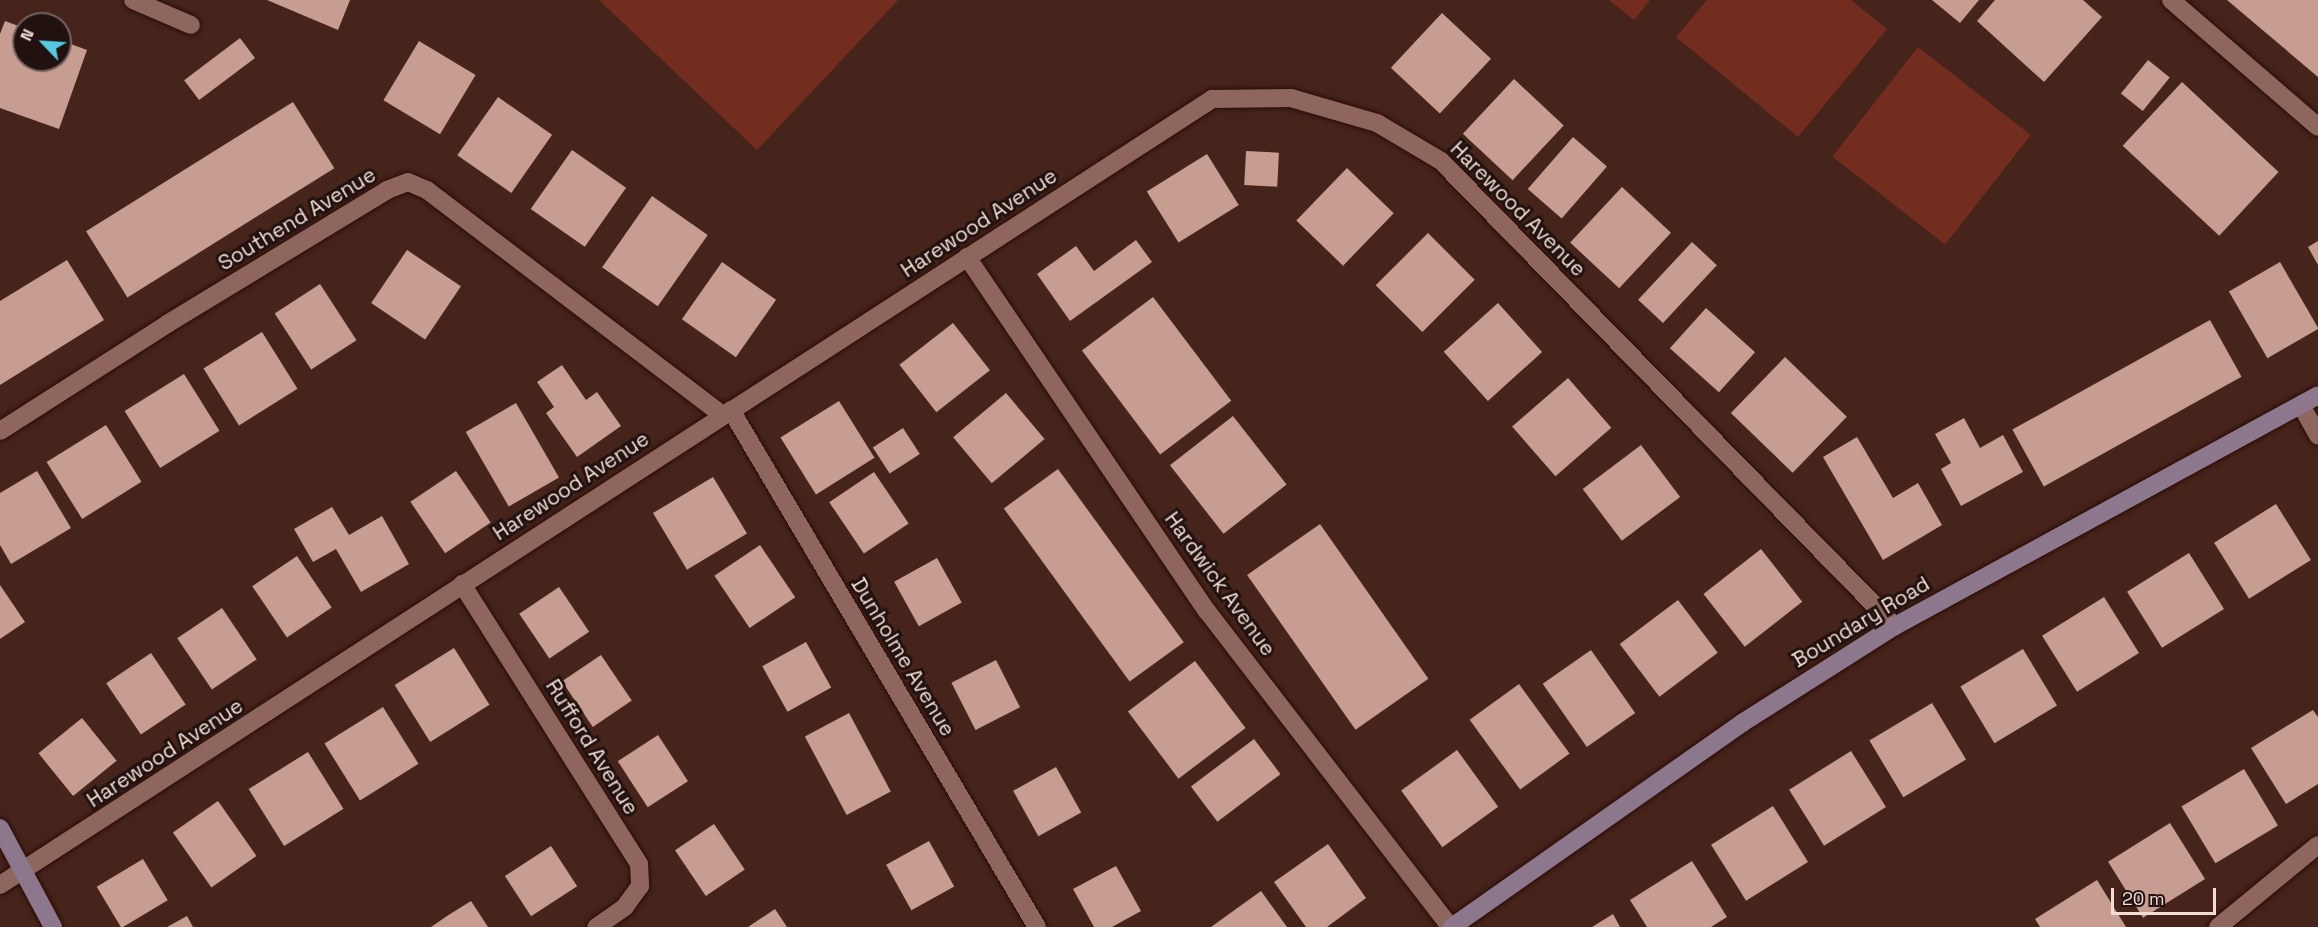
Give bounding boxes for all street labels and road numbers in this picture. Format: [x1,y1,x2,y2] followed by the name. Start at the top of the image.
[1445,136,1591,282] street label: Harewood Avenue
[214,162,380,276] street label: Southend Avenue
[896,163,1062,283] street label: Harewood Avenue
[488,426,654,546] street label: Harewood Avenue
[1159,507,1281,661] street label: Hardwick Avenue
[1788,571,1934,673] street label: Boundary Road
[846,573,960,741] street label: Dunholme Avenue
[540,675,644,819] street label: Rufford Avenue
[82,693,248,813] street label: Harewood Avenue

